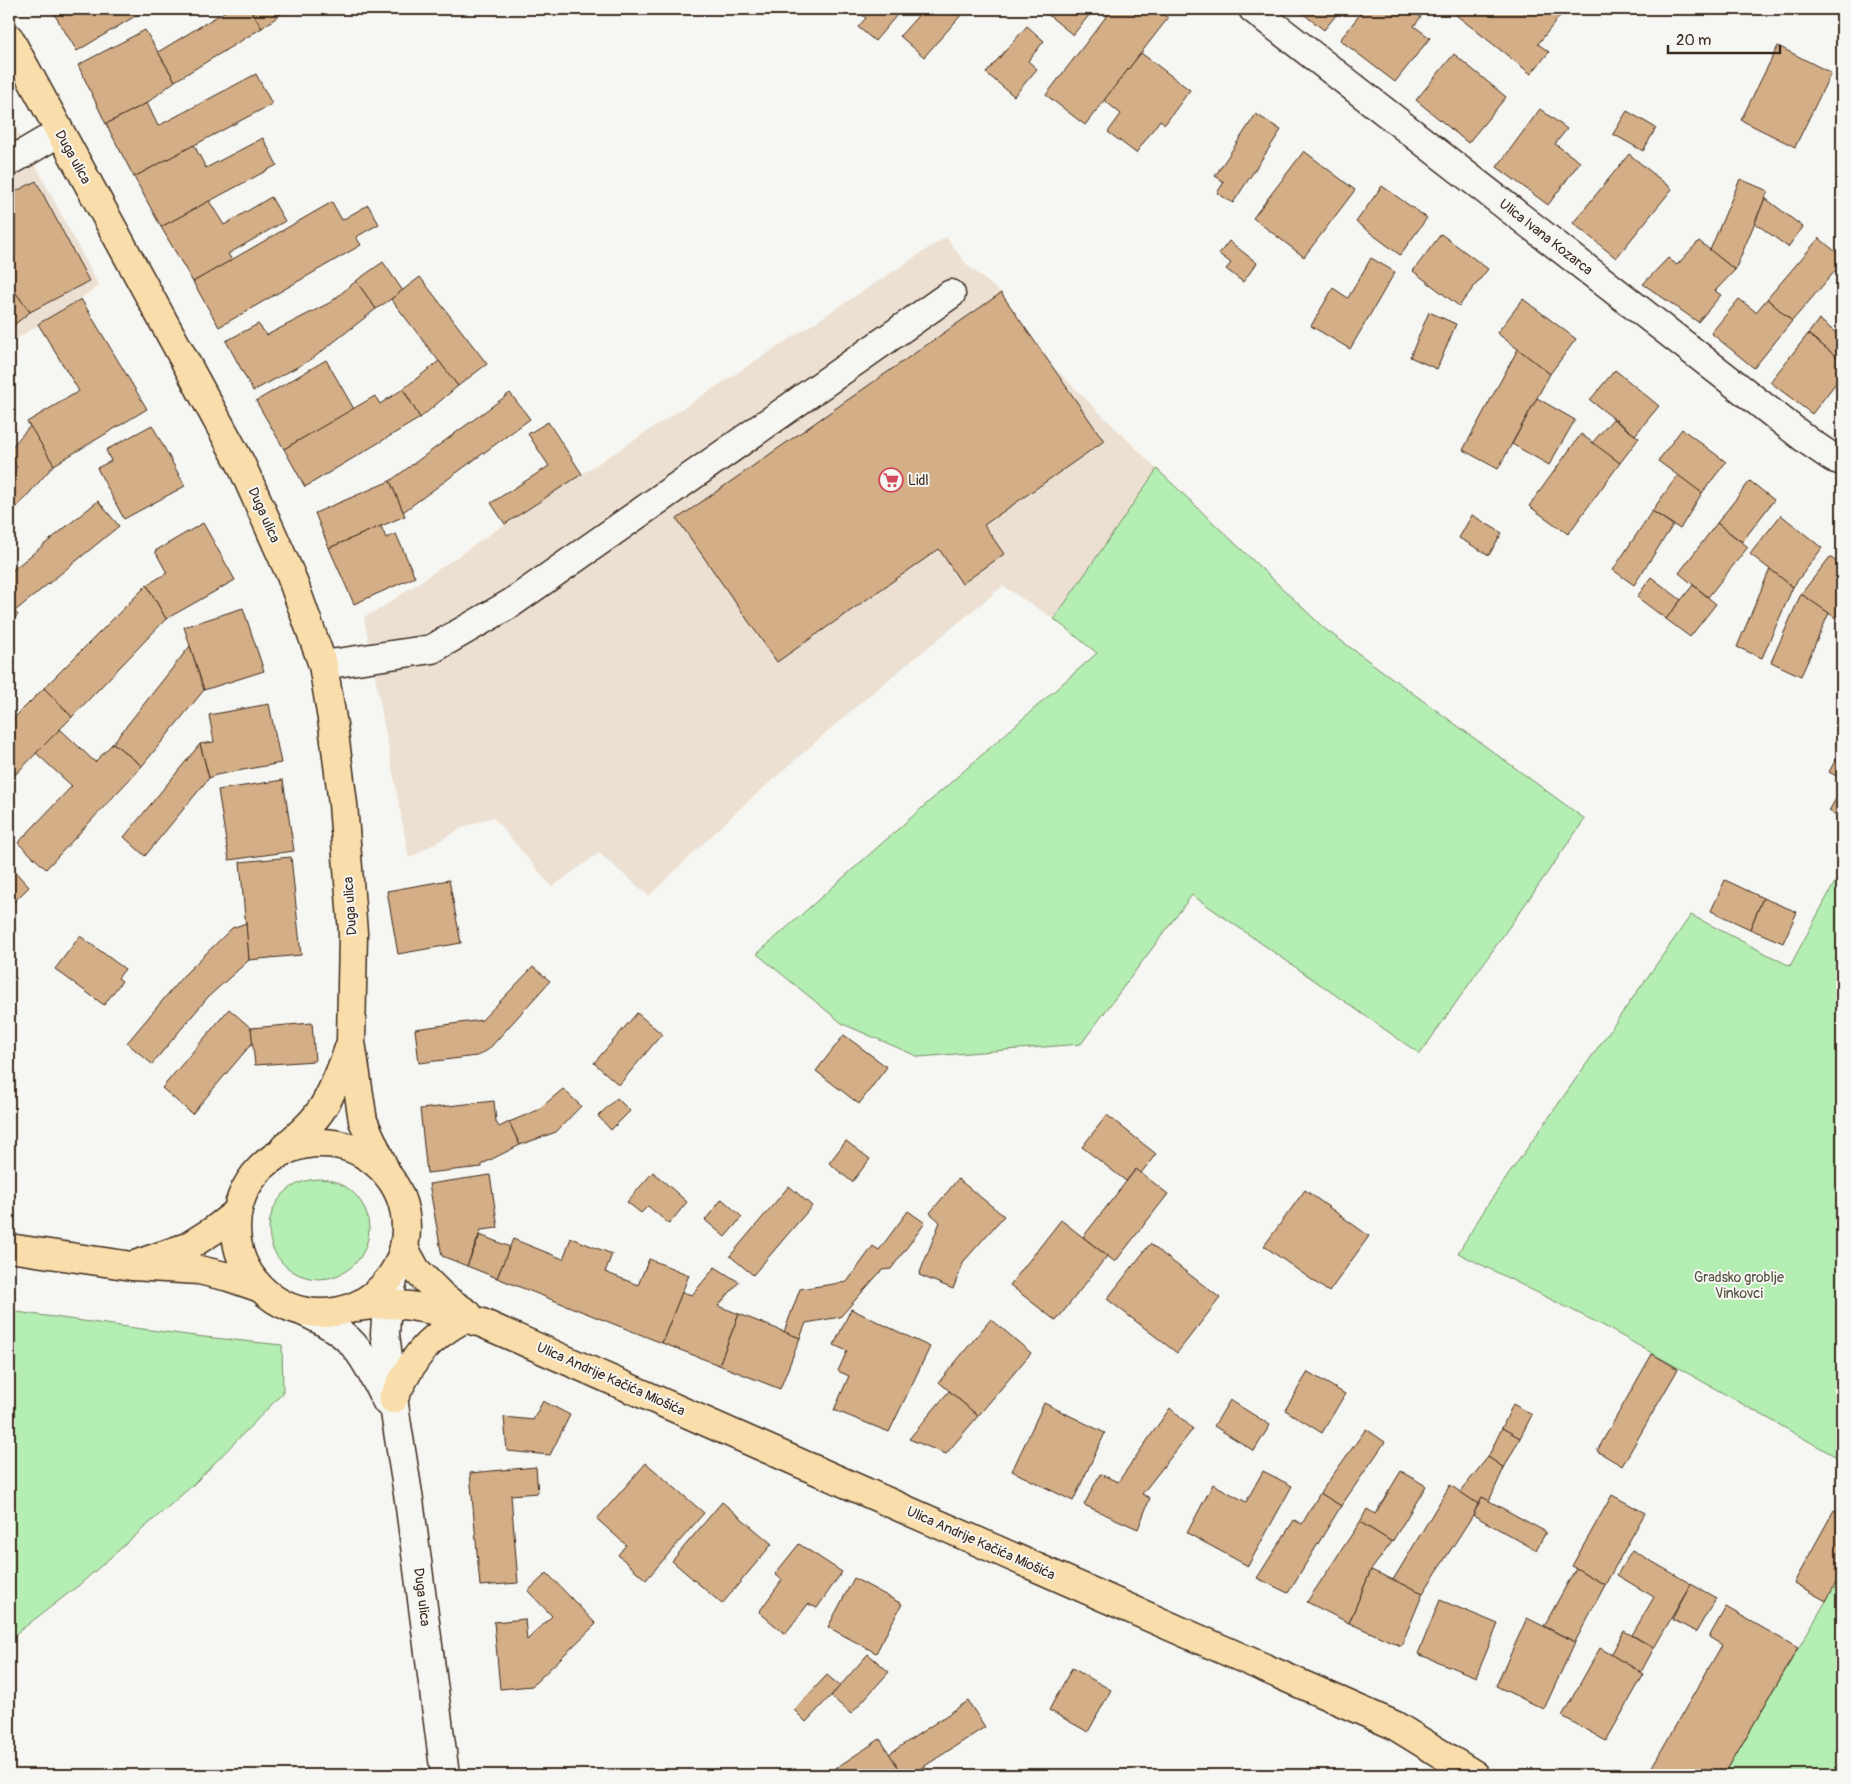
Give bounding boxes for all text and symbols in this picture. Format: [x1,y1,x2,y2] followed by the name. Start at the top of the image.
[1668,22,1781,54] scale bar
[1676,31,1711,50] text: 20 m
[51,127,95,187] street label: Duga ulica
[1496,195,1596,279] street label: Ulica Ivana Kozarca
[878,467,904,493] supermarket icon: Lidl
[908,472,929,489] place label: Lidl
[244,485,284,545] street label: Duga ulica
[339,876,361,936] street label: Duga ulica
[1694,1269,1784,1302] park label: Gradsko groblje Vinkovci
[534,1339,688,1419] street label: Ulica Andrije Kačića Miošića
[904,1503,1058,1583] street label: Ulica Andrije Kačića Miošića
[410,1567,434,1627] street label: Duga ulica

